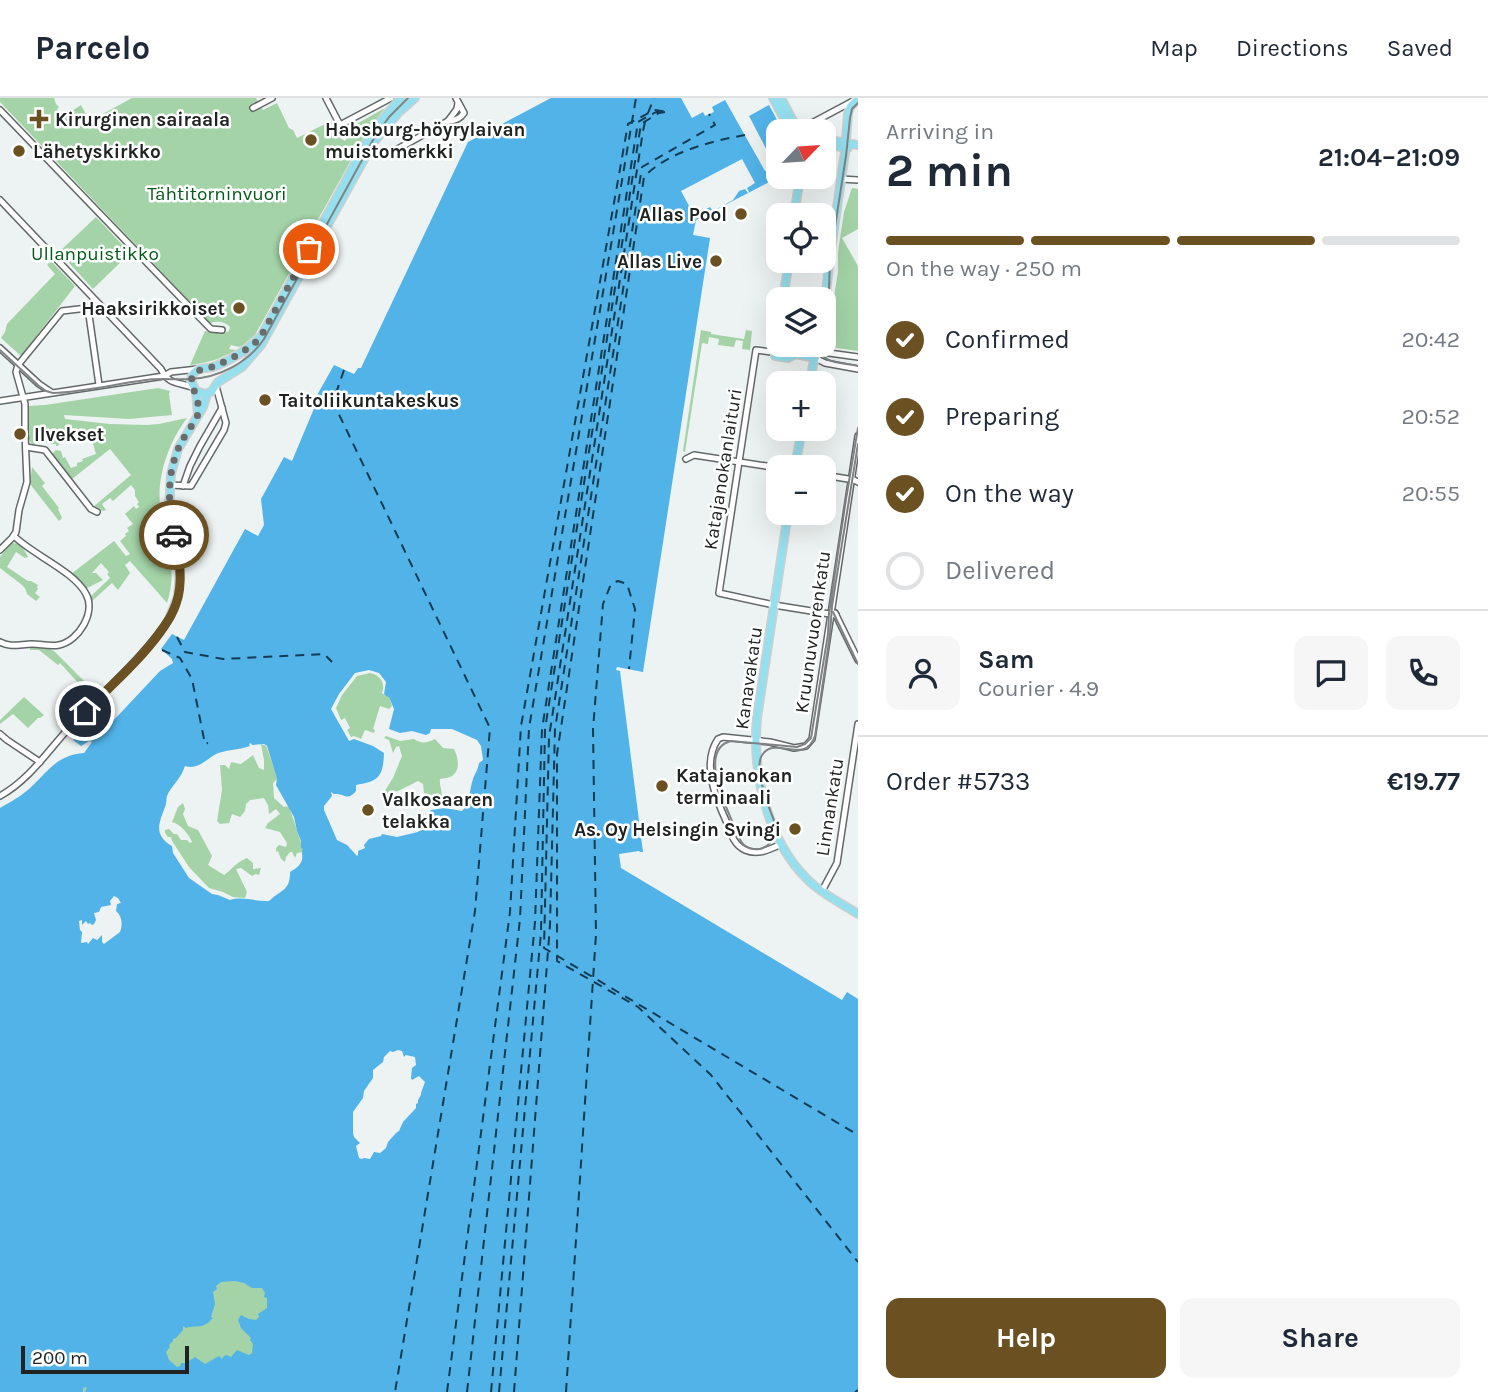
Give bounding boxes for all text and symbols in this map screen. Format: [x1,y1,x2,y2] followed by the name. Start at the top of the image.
[35,29,150,67] text: Parcelo
[1150,34,1198,62] text: Map
[1236,34,1349,62] text: Directions
[1387,34,1453,62] text: Saved
[29,109,49,129] marker: Kirurginen sairaala
[55,109,230,131] place label: Kirurginen sairaala
[886,118,994,145] text: Arriving in
[325,119,525,163] place label: Habsburg-höyrylaivan muistomerkki
[766,119,836,189] north arrow
[766,119,836,525] map controls
[303,132,319,148] marker: Habsburg-höyrylaivan muistomerkki
[33,141,161,163] place label: Lähetyskirkko
[1318,142,1460,173] text: 21:04–21:09
[11,143,27,159] marker: Lähetyskirkko
[886,144,1013,198] text: 2 min
[147,183,287,205] park label: Tähtitorninvuori
[766,203,836,273] button: locate
[639,204,727,226] place label: Allas Pool
[733,206,749,222] marker: Allas Pool
[279,219,339,279] pin
[290,230,328,268] icon: bag
[31,243,159,265] park label: Ullanpuistikko
[617,251,702,273] place label: Allas Live
[708,253,724,269] marker: Allas Live
[886,255,1082,282] text: On the way · 250 m
[766,287,836,357] button: layers
[81,298,225,320] place label: Haaksirikkoiset
[231,300,247,316] marker: Haaksirikkoiset
[886,321,924,359] icon: check
[945,324,1070,355] text: Confirmed
[1402,326,1460,353] text: 20:42
[766,371,836,441] button: +
[699,387,747,551] street label: Katajanokanlaituri
[279,390,459,412] place label: Taitoliikuntakeskus
[257,392,273,408] marker: Taitoliikuntakeskus
[886,398,924,436] icon: check
[945,401,1059,432] text: Preparing
[1401,403,1460,430] text: 20:52
[34,424,104,446] place label: Ilvekset
[12,426,28,442] marker: Ilvekset
[766,455,836,525] button: −
[886,475,924,513] icon: check
[945,478,1074,509] text: On the way
[1402,480,1460,507] text: 20:55
[139,500,209,570] courier
[155,516,193,554] icon: car
[791,550,835,715] street label: Kruunuvuorenkatu
[945,555,1055,586] text: Delivered
[731,625,767,731] street label: Kanavakatu
[886,636,960,710] button: person
[1294,636,1368,710] button: chat
[1386,636,1460,710] button: phone
[978,644,1034,675] text: Sam
[978,675,1099,702] text: Courier · 4.9
[55,681,115,741] pin
[66,692,104,730] icon: home
[811,756,849,858] street label: Linnankatu
[676,765,792,809] place label: Katajanokan terminaali
[886,766,1030,797] text: Order #5733
[1387,766,1460,797] text: €19.77
[654,778,670,794] marker: Katajanokan terminaali
[382,789,493,833] place label: Valkosaaren telakka
[360,802,376,818] marker: Valkosaaren telakka
[574,819,781,841] place label: As. Oy Helsingin Svingi
[787,821,803,837] marker: As. Oy Helsingin Svingi
[886,1298,1166,1378] button: Help
[1180,1298,1460,1378] button: Share
[21,1343,189,1375] scale bar
[32,1347,88,1369] text: 200 m

